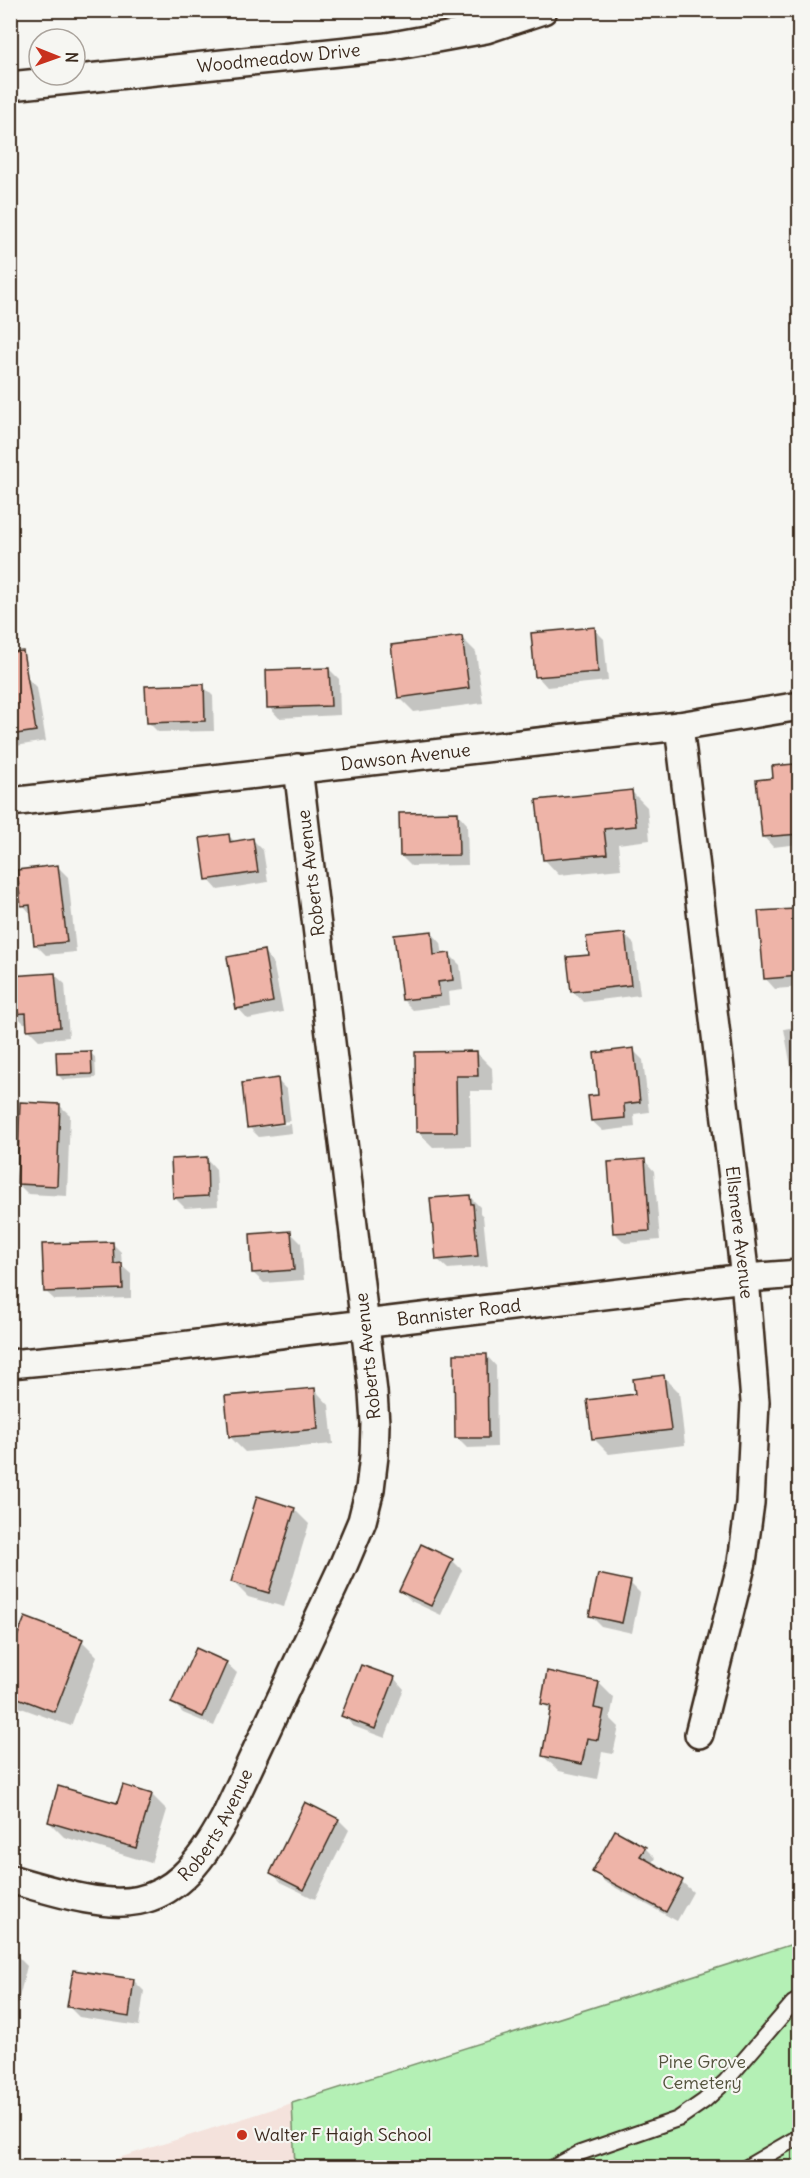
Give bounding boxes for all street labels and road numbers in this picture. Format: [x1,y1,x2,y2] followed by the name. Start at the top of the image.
[196,38,361,78] street label: Woodmeadow Drive
[339,738,472,775] street label: Dawson Avenue
[291,808,330,938] street label: Roberts Avenue
[721,1165,759,1300] street label: Ellsmere Avenue
[349,1292,386,1421] street label: Roberts Avenue
[396,1293,523,1331] street label: Bannister Road
[173,1765,257,1886] street label: Roberts Avenue

